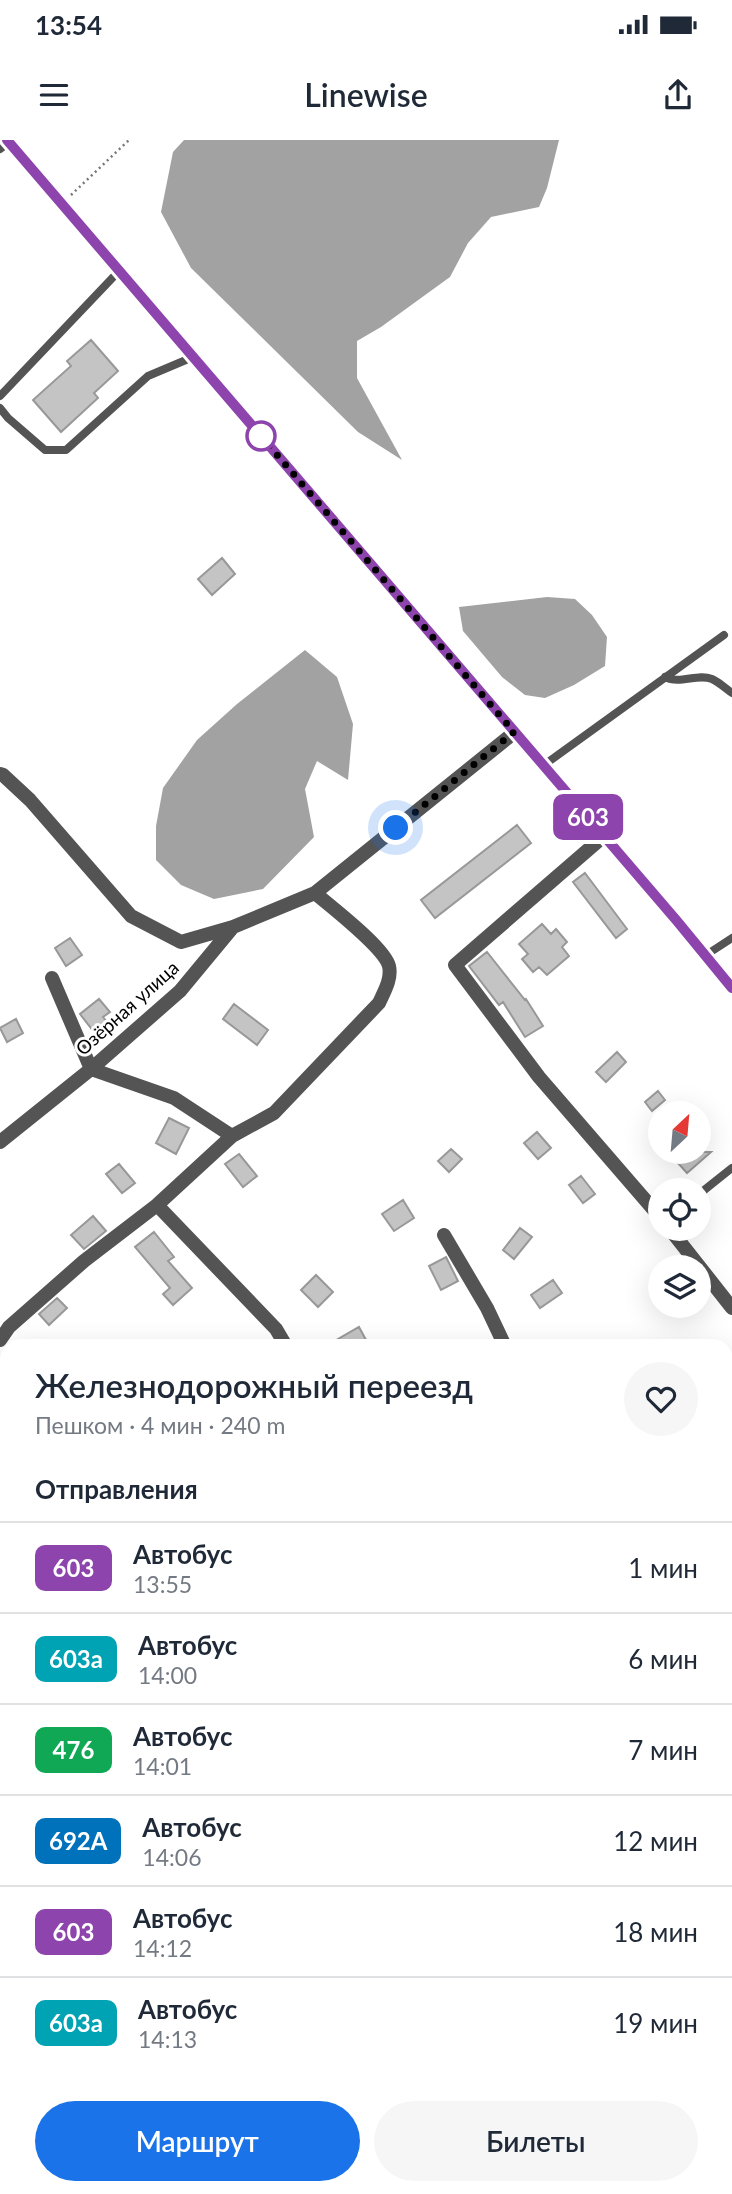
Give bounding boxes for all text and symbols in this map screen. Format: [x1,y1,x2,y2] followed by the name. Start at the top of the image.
[35,9,102,41] text: 13:54
[304,75,428,114] text: Linewise
[35,76,73,114] icon: menu
[659,76,697,114] icon: share
[246,421,276,451] unlabelled marker
[548,794,628,840] line badge: 603
[567,802,609,831] text: 603
[378,810,413,845] your location
[71,955,183,1060] street label: Озёрная улица
[648,1101,710,1164] north arrow
[648,1101,711,1318] map controls
[648,1178,711,1241] button: locate
[648,1255,711,1318] button: layers
[624,1362,698,1436] button: heart
[35,1365,473,1405] text: Железнодорожный переезд
[35,1411,285,1439] text: Пешком · 4 мин · 240 m
[35,1473,198,1505] text: Отправления
[133,1538,232,1570] text: Автобус
[628,1552,698,1584] text: 1 мин
[53,1553,94,1582] text: 603
[133,1570,192,1598] text: 13:55
[138,1629,237,1661] text: Автобус
[628,1643,698,1675] text: 6 мин
[49,1644,103,1673] text: 603а
[138,1661,197,1689] text: 14:00
[133,1720,232,1752] text: Автобус
[628,1734,698,1766] text: 7 мин
[53,1735,94,1764] text: 476
[133,1752,192,1780] text: 14:01
[142,1811,242,1843] text: Автобус
[613,1825,698,1857] text: 12 мин
[49,1826,107,1855] text: 692А
[142,1843,201,1871] text: 14:06
[133,1902,232,1934] text: Автобус
[613,1916,698,1948] text: 18 мин
[53,1917,94,1946] text: 603
[133,1934,192,1962] text: 14:12
[138,1993,237,2025] text: Автобус
[613,2007,698,2039] text: 19 мин
[49,2008,103,2037] text: 603а
[138,2025,197,2053] text: 14:13
[35,2101,360,2181] button: Маршрут
[374,2101,698,2181] button: Билеты

